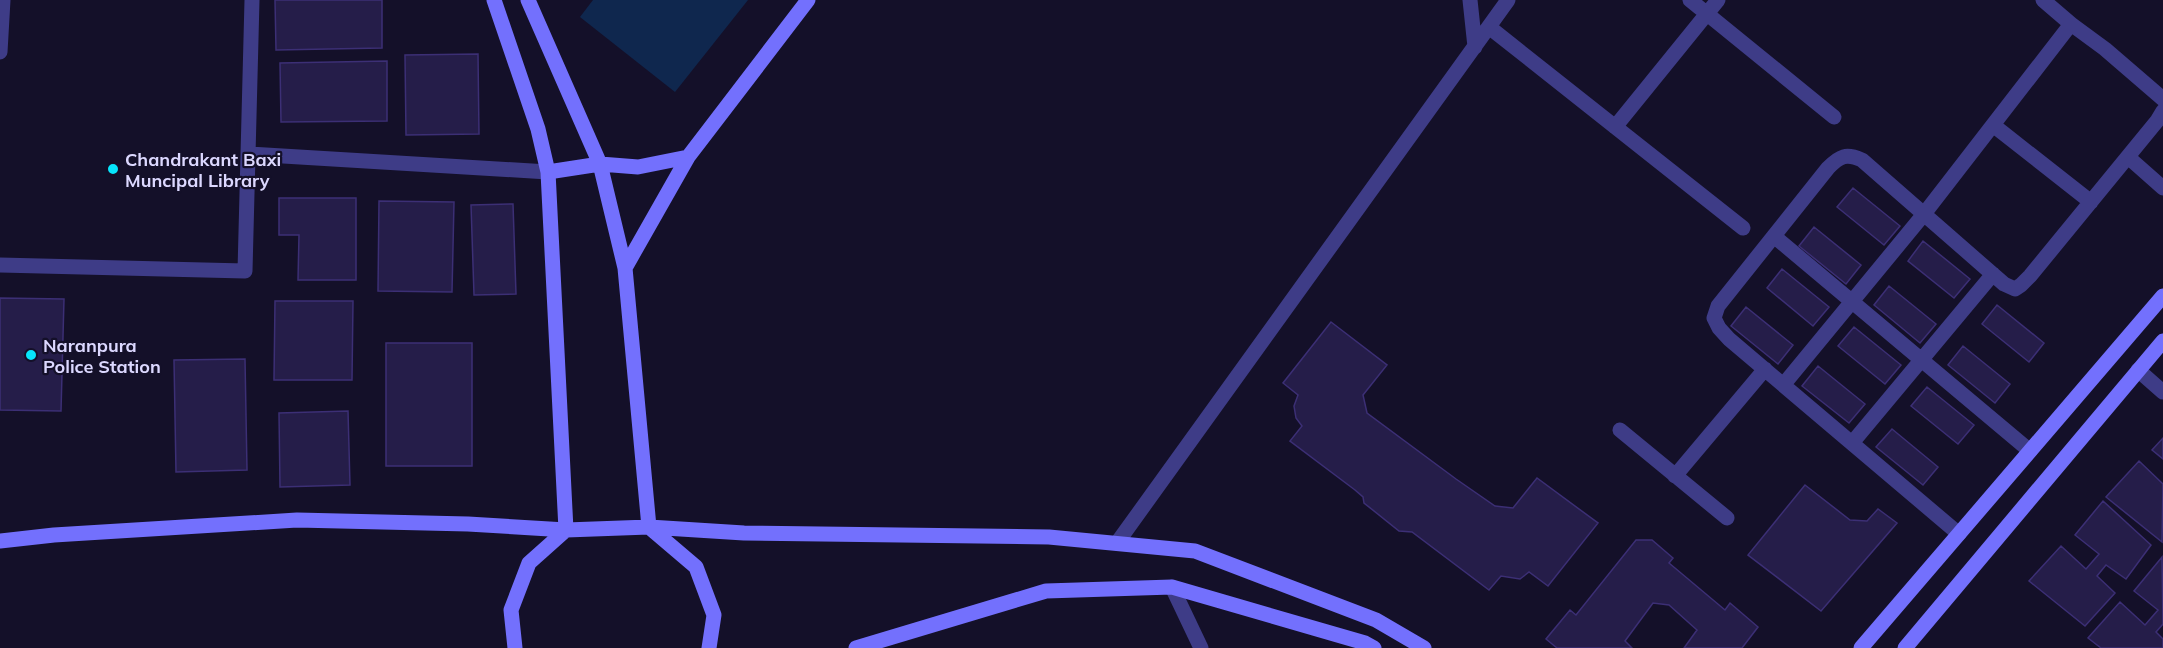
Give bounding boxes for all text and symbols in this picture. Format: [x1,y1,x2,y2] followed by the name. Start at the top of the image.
[125,148,281,192] place label: Chandrakant Baxi Muncipal Library
[106,162,120,176] marker: Chandrakant Baxi Muncipal Library
[43,334,161,378] place label: Naranpura Police Station
[24,348,38,362] marker: Naranpura Police Station

